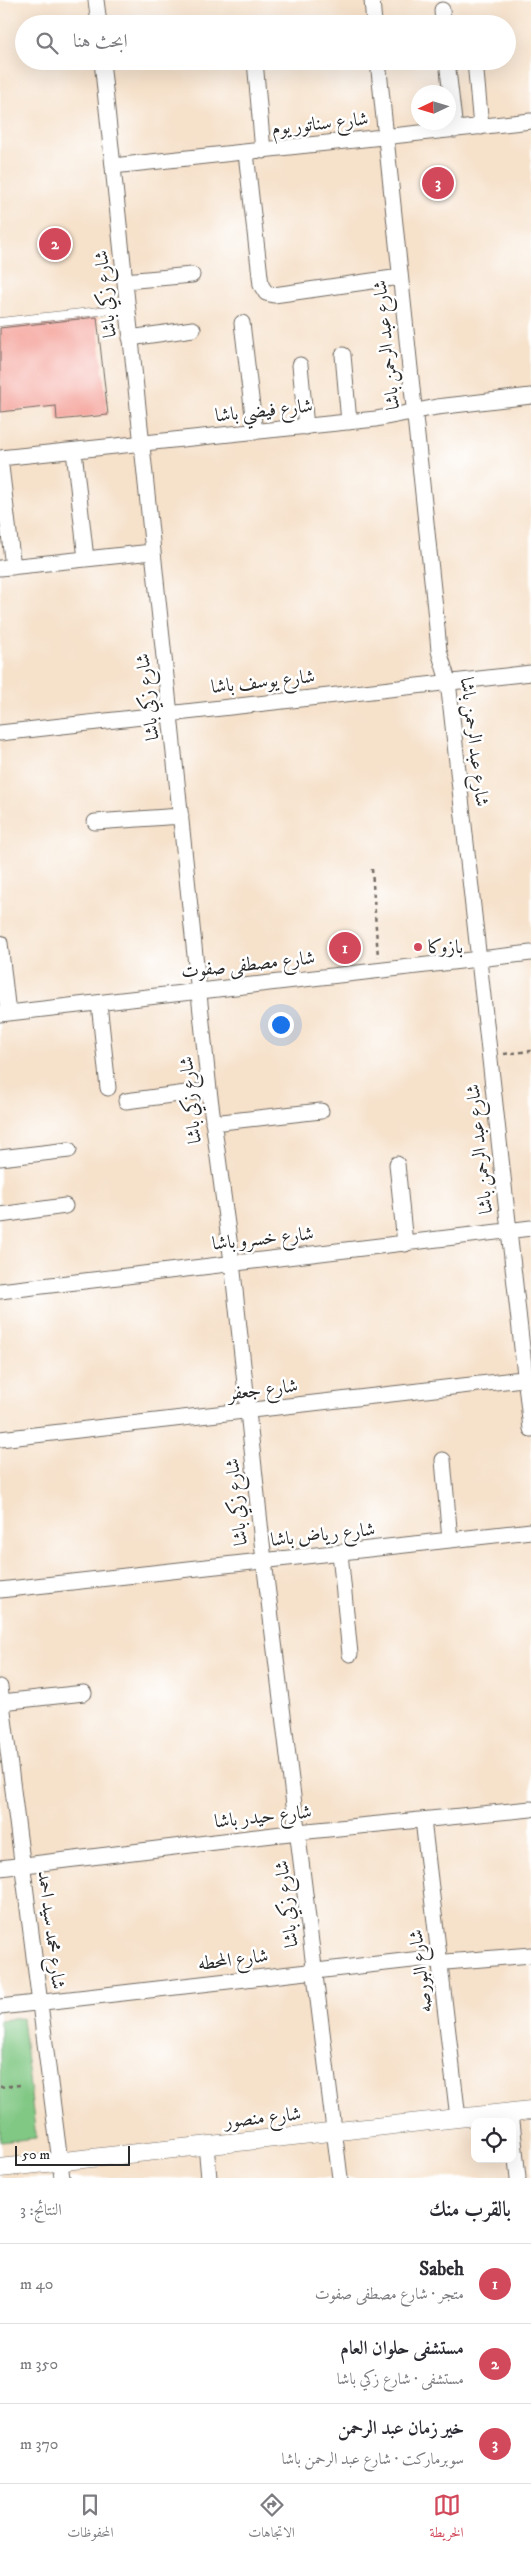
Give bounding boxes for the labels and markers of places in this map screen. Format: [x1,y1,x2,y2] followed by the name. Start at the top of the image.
[422,164,454,202] pin: 3
[39,225,71,263] pin: 2
[329,929,361,967] pin: 1
[428,936,463,959] place label: بازوكا
[412,941,424,953] marker: بازوكا

